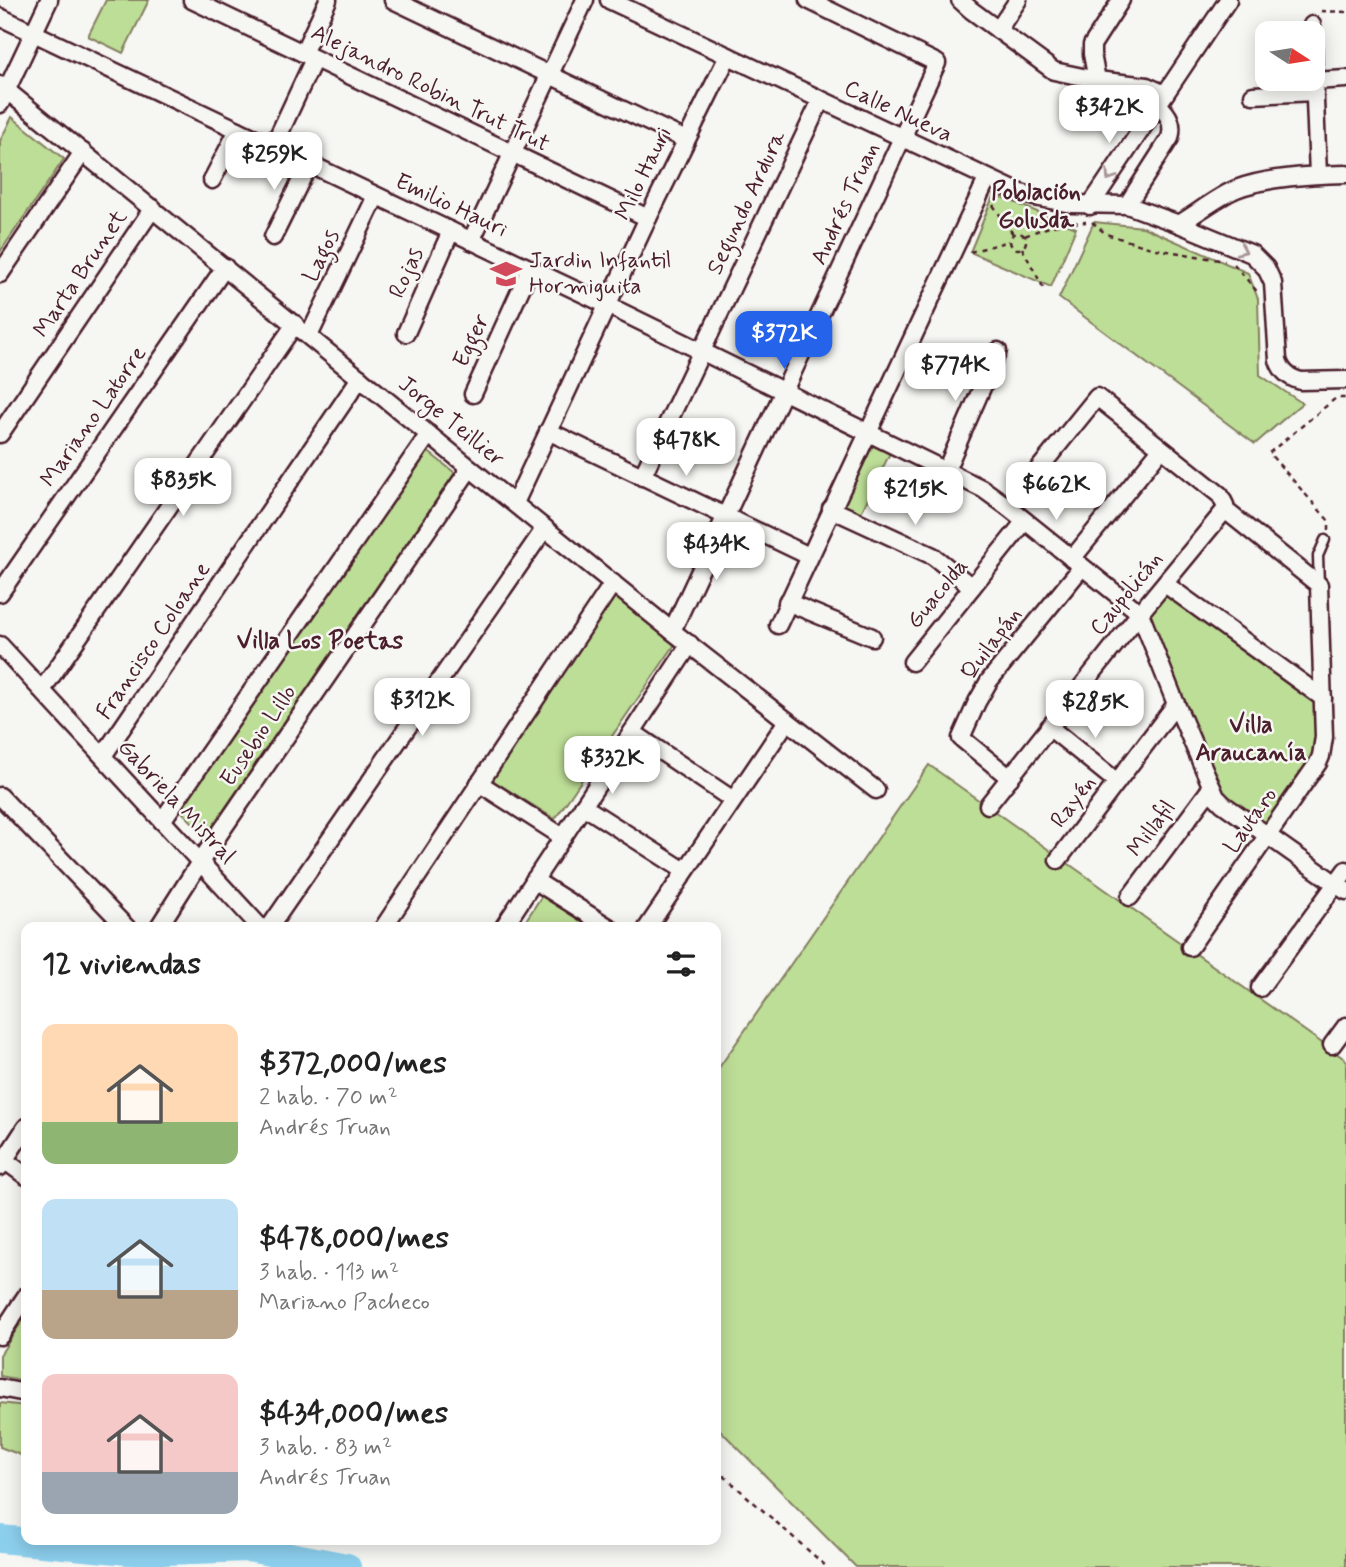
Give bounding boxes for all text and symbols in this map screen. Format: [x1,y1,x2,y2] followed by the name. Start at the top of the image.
[306,18,554,160] street label: Alejandro Robin Trut Trut
[1255,21,1325,91] north arrow
[1255,21,1325,91] map controls
[839,74,957,150] street label: Calle Nueva
[1060,86,1158,145] pin: $342K
[1075,93,1143,123] text: $342K
[609,122,679,226] street label: Milo Hauri
[701,126,795,281] street label: Segundo Ardura
[225,132,323,192] pin: $259K
[805,138,887,270] street label: Andrés Truan
[241,140,307,170] text: $259K
[390,167,512,245] street label: Emilio Hauri
[1106,168,1119,181] one-way arrow
[991,177,1081,236] district label: Población Golusda
[27,204,135,344] street label: Marta Brunet
[296,225,349,288] street label: Lagos
[1235,242,1247,256] one-way arrow
[383,243,431,303] street label: Rojas
[529,246,672,302] place label: Jardin Infantil Hormiguita
[489,257,523,291] school or university icon: Jardin Infantil Hormiguita
[447,309,499,373] street label: Egger
[735,312,833,371] pin: $372K
[751,319,817,349] text: $372K
[34,340,154,494] street label: Mariano Latorre
[906,344,1004,403] pin: $774K
[921,351,989,381] text: $774K
[390,370,511,476] street label: Jorge Teillier
[637,419,735,478] pin: $478K
[652,426,720,456] text: $478K
[134,458,232,518] pin: $835K
[1007,462,1105,522] pin: $662K
[150,466,216,496] text: $835K
[866,468,964,527] pin: $215K
[1022,470,1090,500] text: $662K
[883,475,947,505] text: $215K
[667,522,765,582] pin: $434K
[683,530,749,560] text: $434K
[1084,546,1170,642] street label: Caupolicán
[900,553,976,635] street label: Guacolda
[90,556,218,726] street label: Francisco Coloane
[955,601,1029,687] street label: Quilapán
[237,626,404,657] district label: Villa Los Poetas
[373,678,471,738] pin: $312K
[214,679,304,793] street label: Eusebio Lillo
[1046,680,1144,740] pin: $285K
[390,686,454,716] text: $312K
[1062,688,1128,718] text: $285K
[1195,710,1307,769] district label: Villa Araucanía
[110,733,242,871] street label: Gabriela Mistral
[563,736,661,796] pin: $332K
[580,744,644,774] text: $332K
[1044,769,1104,835] street label: Rayén
[1217,782,1285,860] street label: Lautaro
[1121,794,1183,864] street label: Millafil
[42,945,201,984] text: 12 viviendas
[662,945,700,983] icon: filters
[259,1044,447,1083] text: $372,000/mes
[98,1052,182,1136] icon: home
[259,1083,398,1113] text: 2 hab. · 70 m²
[259,1113,391,1143] text: Andrés Truan
[259,1219,449,1258] text: $478,000/mes
[98,1227,182,1311] icon: home
[259,1258,399,1288] text: 3 hab. · 113 m²
[259,1288,430,1318] text: Mariano Pacheco
[259,1394,448,1433] text: $434,000/mes
[98,1402,182,1486] icon: home
[259,1433,392,1463] text: 3 hab. · 83 m²
[259,1463,391,1493] text: Andrés Truan

